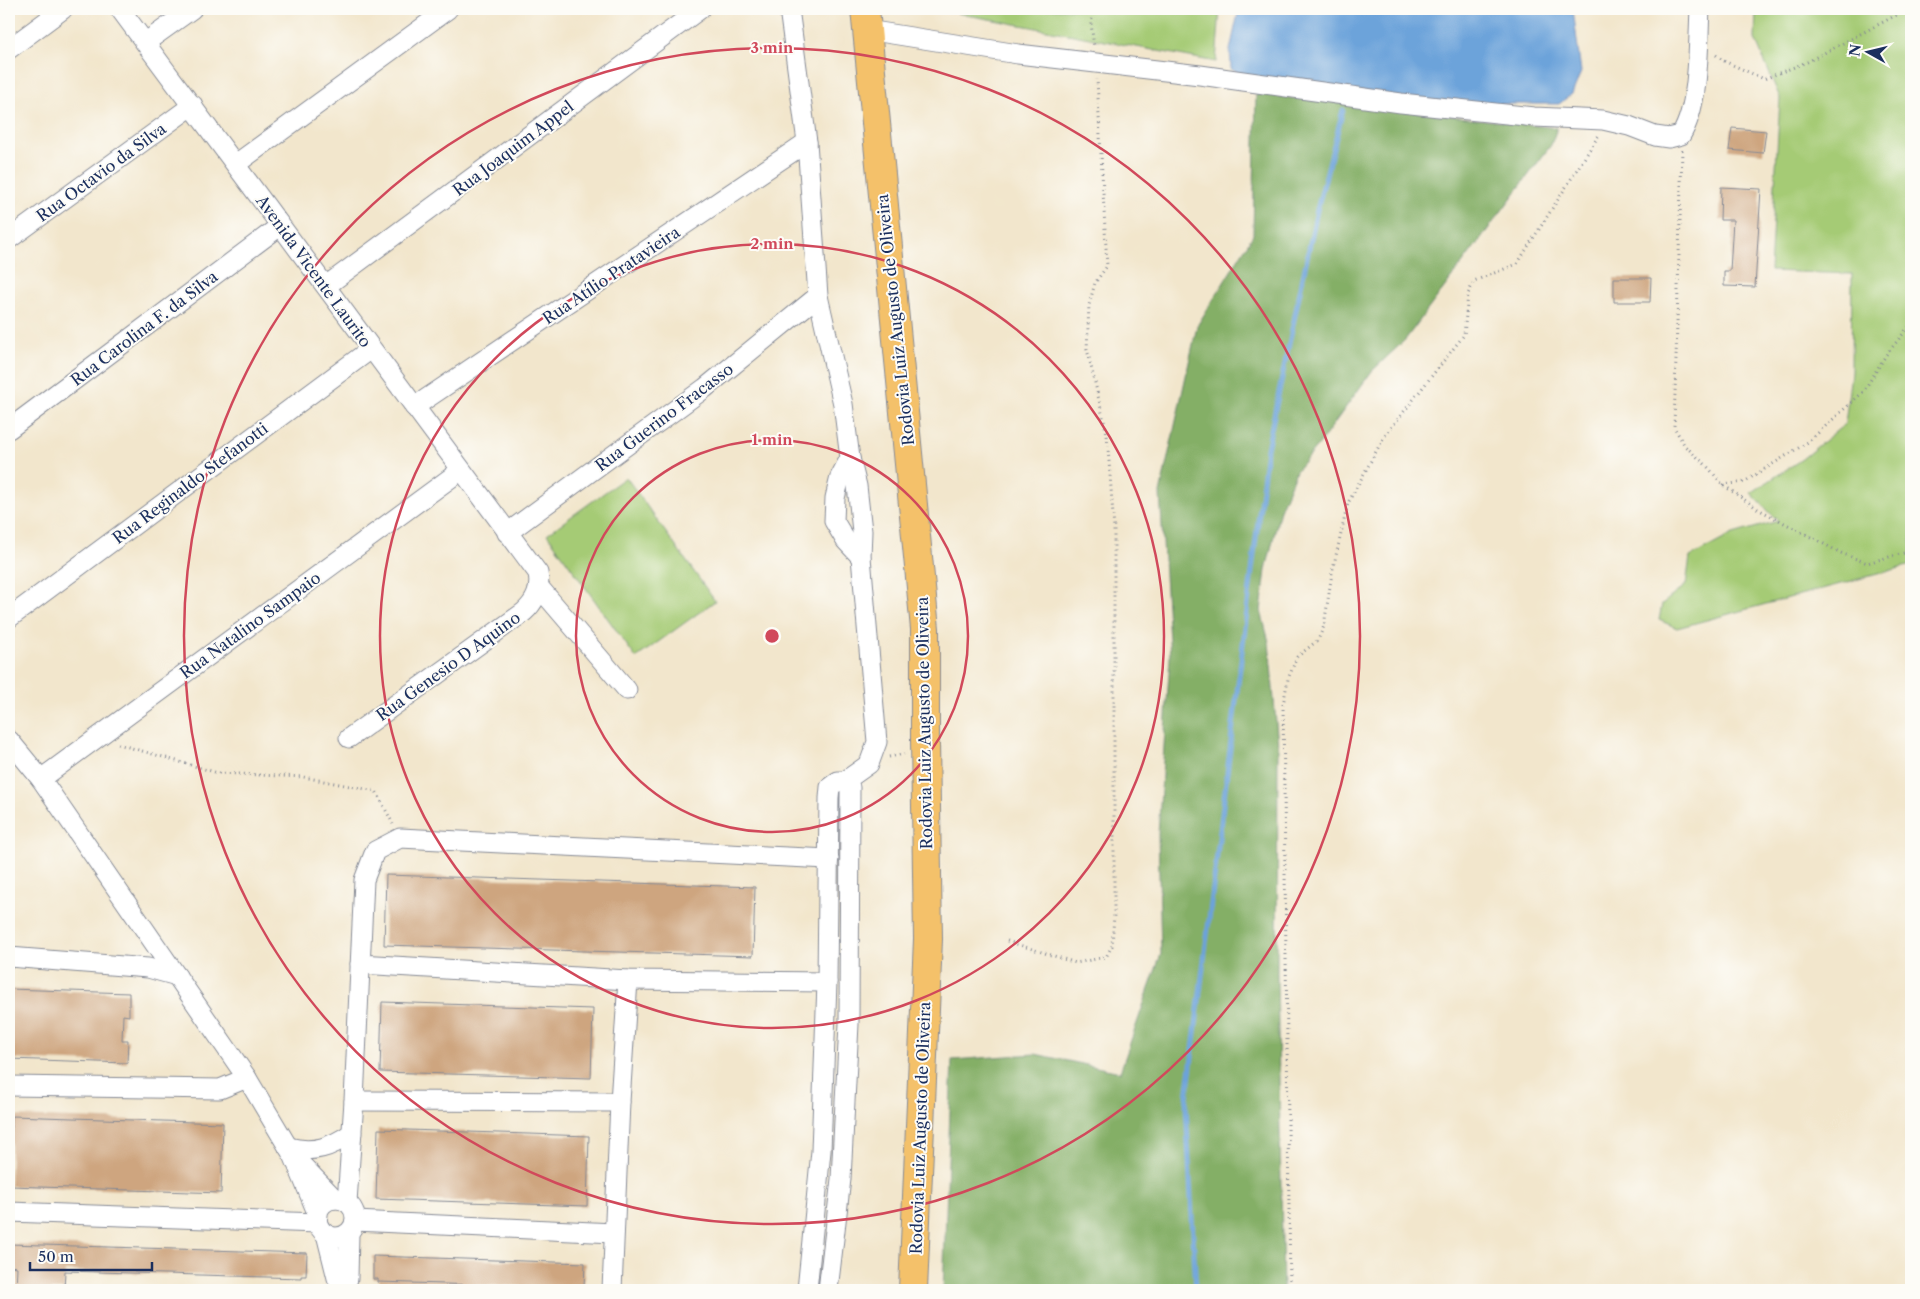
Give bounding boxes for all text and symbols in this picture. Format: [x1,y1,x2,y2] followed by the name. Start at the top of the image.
[1842,28,1892,78] north arrow
[751,38,794,57] text: 3 min
[1845,43,1865,57] text: N
[449,96,578,200] street label: Rua Joaquim Appel
[32,118,170,226] street label: Rua Octavio da Silva
[252,190,376,351] street label: Avenida Vicente Laurito
[872,193,918,447] street label: Rodovia Luiz Augusto de Oliveira
[539,221,684,328] street label: Rua Atílio Pratavieira
[750,234,794,253] text: 2 min
[67,266,222,390] street label: Rua Carolina F. da Silva
[591,358,737,475] street label: Rua Guerino Fracasso
[108,418,272,548] street label: Rua Reginaldo Stefanotti
[751,430,793,449] text: 1 min
[176,567,324,683] street label: Rua Natalino Sampaio
[912,596,936,850] street label: Rodovia Luiz Augusto de Oliveira
[372,607,524,725] street label: Rua Genesio D Aquino
[763,627,781,645] centre of rings
[906,1001,934,1255] street label: Rodovia Luiz Augusto de Oliveira
[30,1239,152,1271] scale bar
[38,1247,74,1266] text: 50 m

